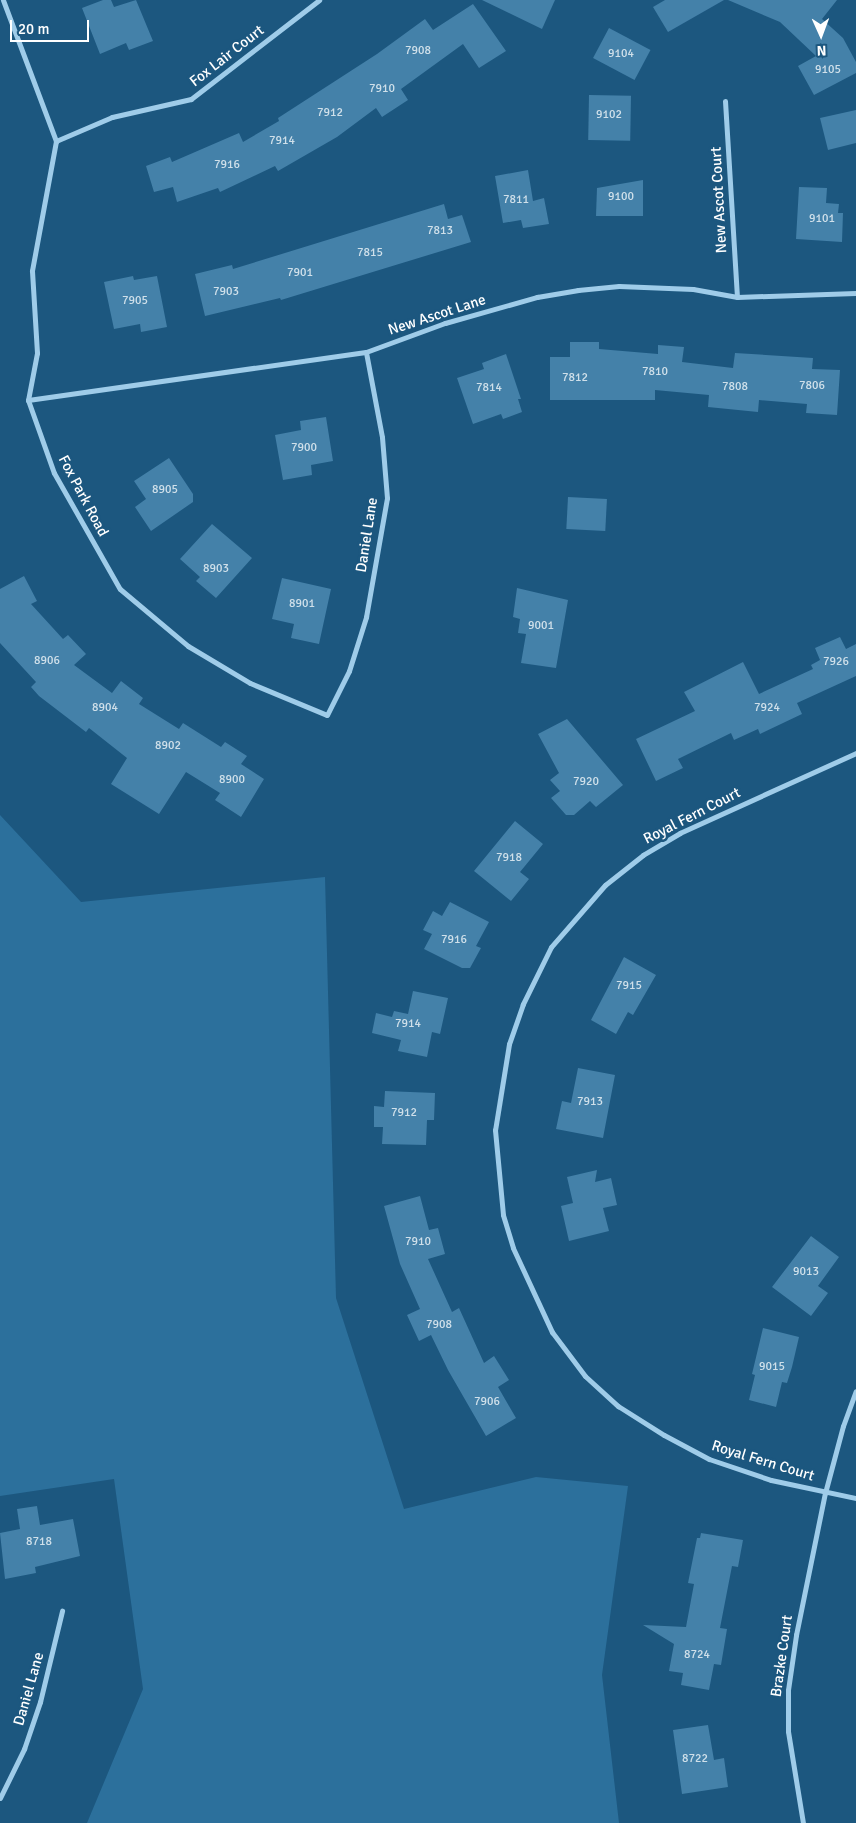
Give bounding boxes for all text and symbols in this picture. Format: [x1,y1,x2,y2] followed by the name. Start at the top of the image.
[12,10,91,42] scale bar
[796,10,846,60] north arrow
[18,20,49,38] text: 20 m
[186,21,268,91] street label: Fox Lair Court
[816,42,827,59] text: N
[405,44,431,58] house number: 7908
[608,47,634,61] house number: 9104
[815,63,841,77] house number: 9105
[369,82,395,96] house number: 7910
[317,106,343,120] house number: 7912
[596,108,622,122] house number: 9102
[269,134,295,148] house number: 7914
[707,146,731,254] street label: New Ascot Court
[214,158,240,172] house number: 7916
[608,190,634,204] house number: 9100
[503,193,529,207] house number: 7811
[809,212,835,226] house number: 9101
[427,224,453,238] house number: 7813
[357,246,383,260] house number: 7815
[287,266,313,280] house number: 7901
[213,285,239,299] house number: 7903
[386,291,488,339] street label: New Ascot Lane
[122,294,148,308] house number: 7905
[642,365,668,379] house number: 7810
[562,371,588,385] house number: 7812
[799,379,825,393] house number: 7806
[722,380,748,394] house number: 7808
[476,381,502,395] house number: 7814
[291,441,317,455] house number: 7900
[54,452,112,540] street label: Fox Park Road
[152,483,178,497] house number: 8905
[352,496,382,574] street label: Daniel Lane
[203,562,229,576] house number: 8903
[289,597,315,611] house number: 8901
[528,619,554,633] house number: 9001
[34,654,60,668] house number: 8906
[823,655,849,669] house number: 7926
[92,701,118,715] house number: 8904
[754,701,780,715] house number: 7924
[155,739,181,753] house number: 8902
[219,773,245,787] house number: 8900
[573,775,599,789] house number: 7920
[640,784,744,848] street label: Royal Fern Court
[496,851,522,865] house number: 7918
[441,933,467,947] house number: 7916
[616,979,642,993] house number: 7915
[395,1017,421,1031] house number: 7914
[577,1095,603,1109] house number: 7913
[391,1106,417,1120] house number: 7912
[405,1235,431,1249] house number: 7910
[793,1265,819,1279] house number: 9013
[426,1318,452,1332] house number: 7908
[759,1360,785,1374] house number: 9015
[474,1395,500,1409] house number: 7906
[709,1437,817,1485] street label: Royal Fern Court
[26,1535,52,1549] house number: 8718
[767,1614,797,1698] street label: Brazke Court
[684,1648,710,1662] house number: 8724
[10,1650,48,1728] street label: Daniel Lane
[682,1752,708,1766] house number: 8722

